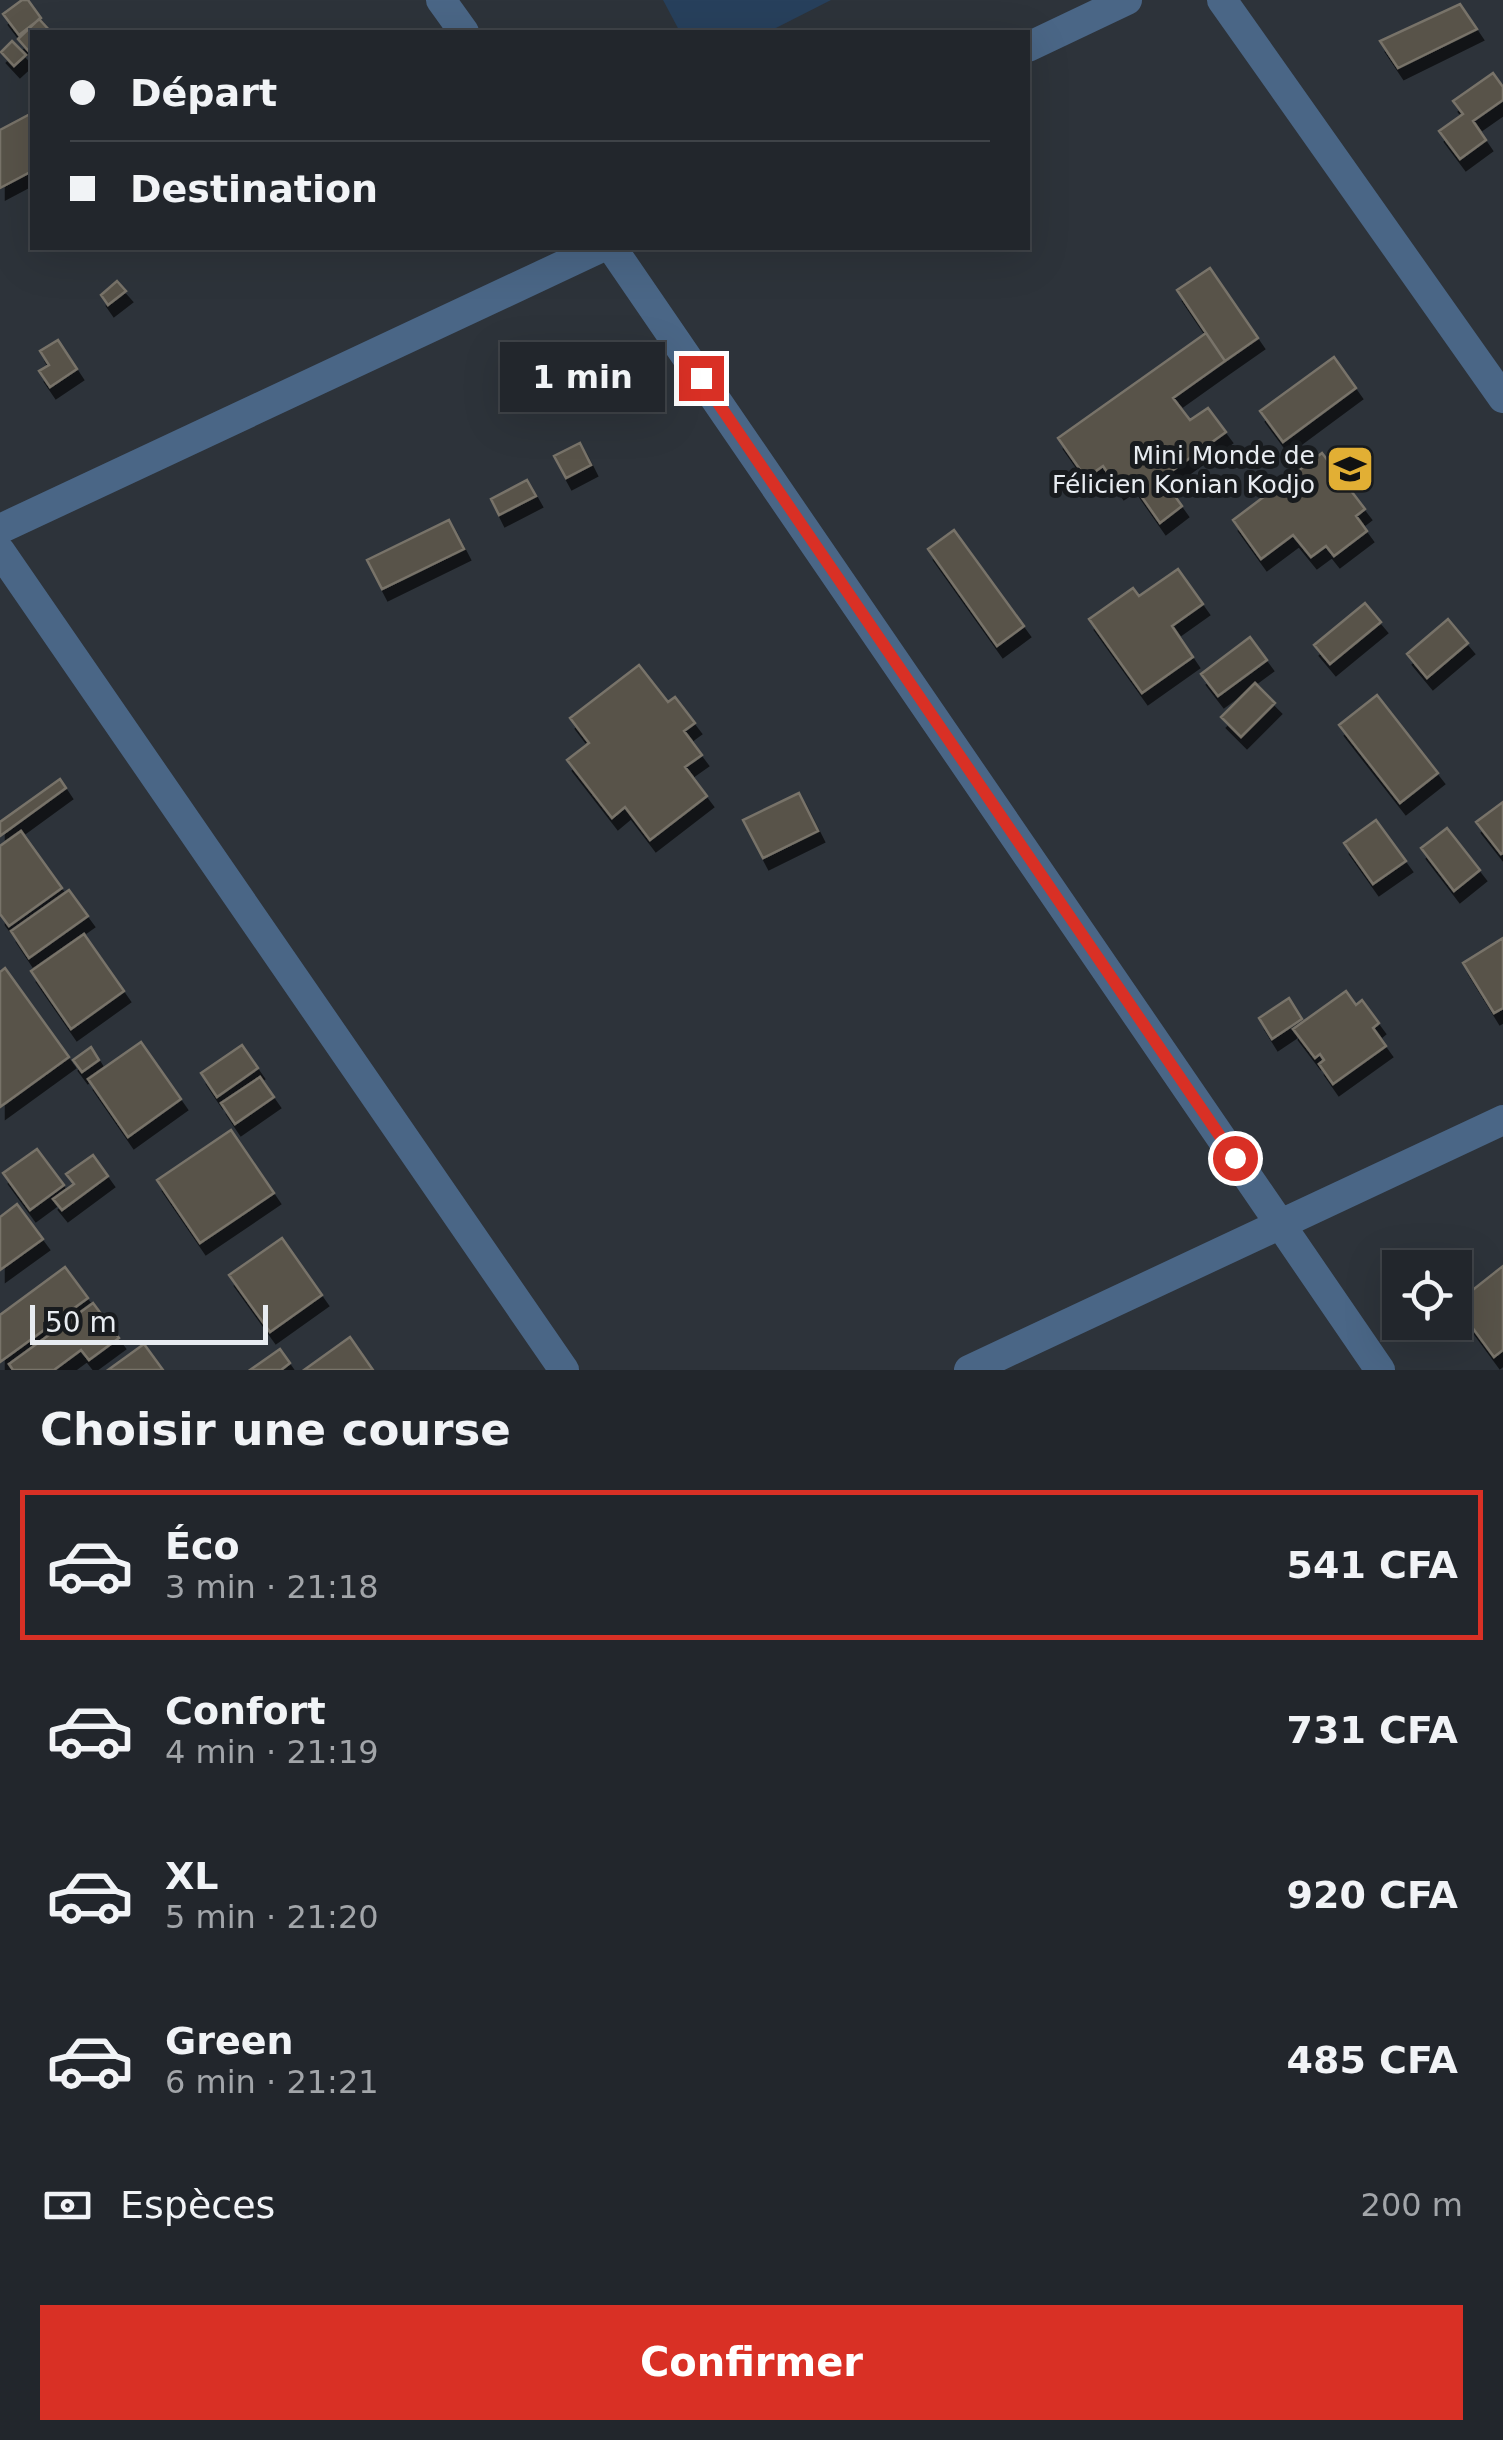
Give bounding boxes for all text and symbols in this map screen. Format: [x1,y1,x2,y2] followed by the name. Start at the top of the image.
[130,71,277,115] text: Départ
[130,167,378,211] text: Destination
[501,343,666,413] callout: 1 min
[679,356,724,401] route end
[532,358,633,396] text: 1 min
[1052,441,1315,499] place label: Mini Monde de Félicien Konian Kodjo
[1324,443,1376,495] school or university icon: Mini Monde de Félicien Konian Kodjo
[1213,1136,1258,1181] route start
[1382,1250,1472,1340] map controls
[1382,1250,1472,1340] button: locate
[30,1300,268,1344] scale bar
[45,1306,117,1339] text: 50 m
[40,1403,511,1456] text: Choisir une course
[45,1520,135,1610] icon: car
[165,1524,240,1568] text: Éco
[1287,1543,1458,1587] text: 541 CFA
[165,1568,379,1606] text: 3 min · 21:18
[45,1685,135,1775] icon: car
[165,1689,326,1733] text: Confort
[1287,1708,1458,1752] text: 731 CFA
[165,1733,379,1771] text: 4 min · 21:19
[45,1850,135,1940] icon: car
[165,1854,219,1898] text: XL
[1287,1873,1458,1917] text: 920 CFA
[165,1898,379,1936] text: 5 min · 21:20
[45,2015,135,2105] icon: car
[165,2019,294,2063] text: Green
[1287,2038,1458,2082] text: 485 CFA
[165,2063,379,2101] text: 6 min · 21:21
[40,2178,95,2233] icon: cash
[120,2183,275,2227] text: Espèces
[1361,2186,1463,2224] text: 200 m
[40,2305,1463,2420] button: Confirmer

